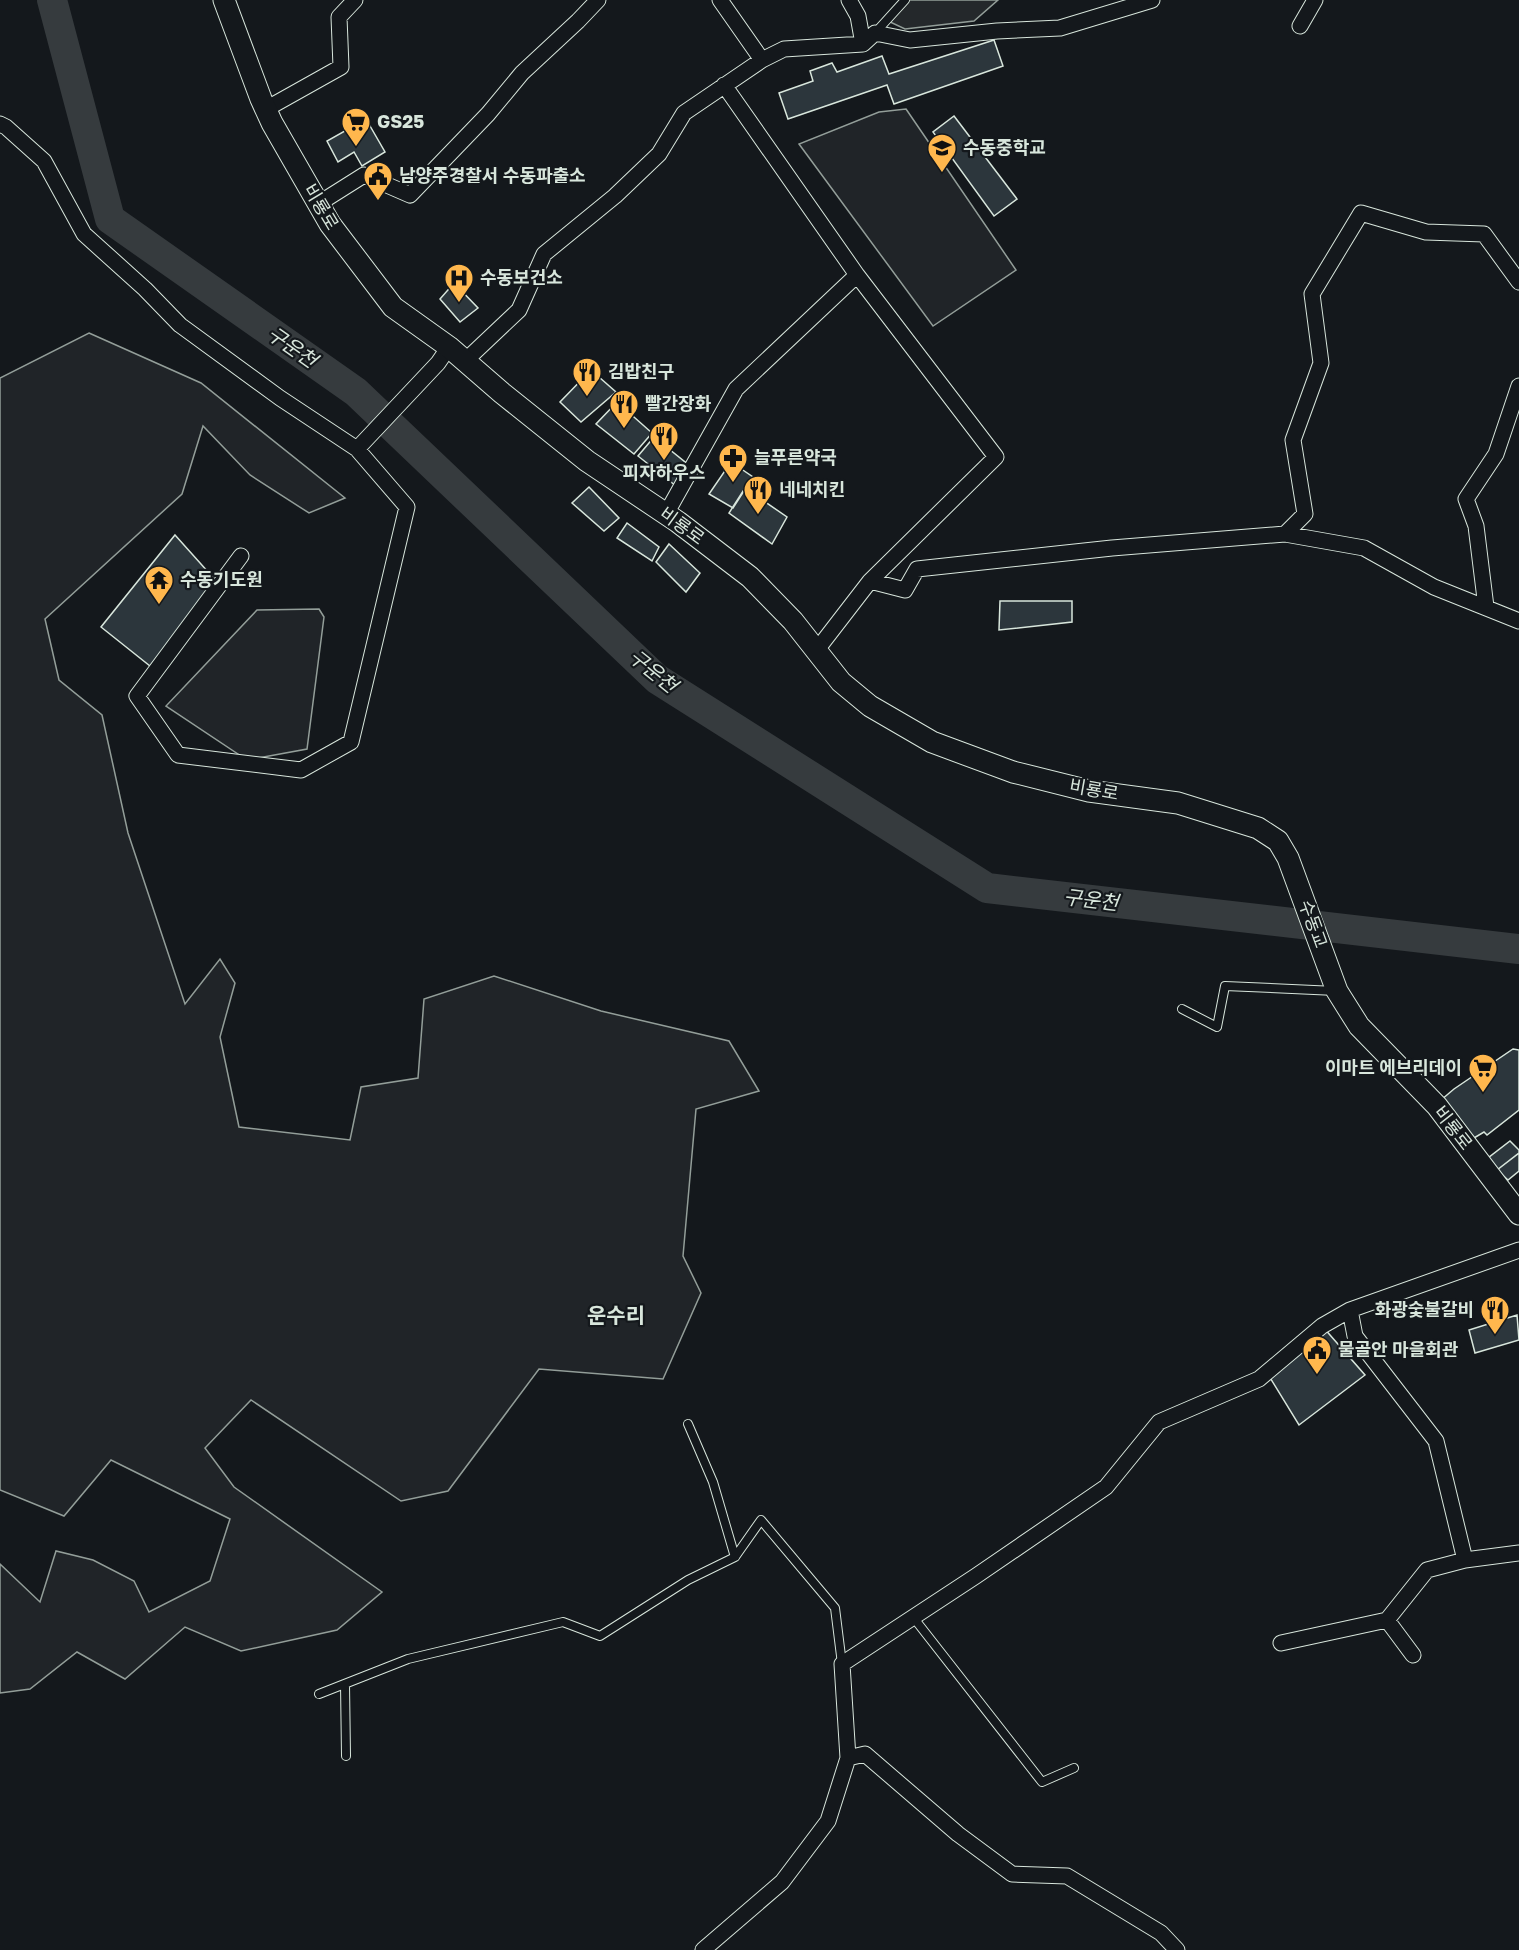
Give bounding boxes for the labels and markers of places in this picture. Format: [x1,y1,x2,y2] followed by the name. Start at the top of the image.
[340,106,372,148] supermarket icon: GS25
[377,110,424,132] place label: GS25
[926,132,958,174] school or university icon: 수동중학교
[963,136,1046,158] place label: 수동중학교
[362,160,394,202] public building icon: 남양주경찰서 수동파출소
[399,164,586,186] place label: 남양주경찰서 수동파출소
[443,262,475,304] hospital icon: 수동보건소
[480,266,563,288] place label: 수동보건소
[571,356,603,398] restaurant icon: 김밥친구
[608,360,674,382] place label: 김밥친구
[608,388,640,430] restaurant icon: 빨간장화
[645,392,712,414] place label: 빨간장화
[648,420,680,462] restaurant icon: 피자하우스
[717,442,749,484] pharmacy icon: 늘푸른약국
[754,446,837,468] place label: 늘푸른약국
[623,461,705,483] place label: 피자하우스
[742,474,774,516] restaurant icon: 네네치킨
[779,478,845,500] place label: 네네치킨
[143,564,175,606] temple icon: 수동기도원
[180,568,263,590] place label: 수동기도원
[1467,1052,1499,1094] supermarket icon: 이마트 에브리데이
[1325,1056,1462,1078] place label: 이마트 에브리데이
[1479,1294,1511,1336] restaurant icon: 화광숯불갈비
[1375,1298,1474,1320] place label: 화광숯불갈비
[1301,1334,1333,1376] public building icon: 물골안 마을회관
[1338,1338,1459,1360] place label: 물골안 마을회관

